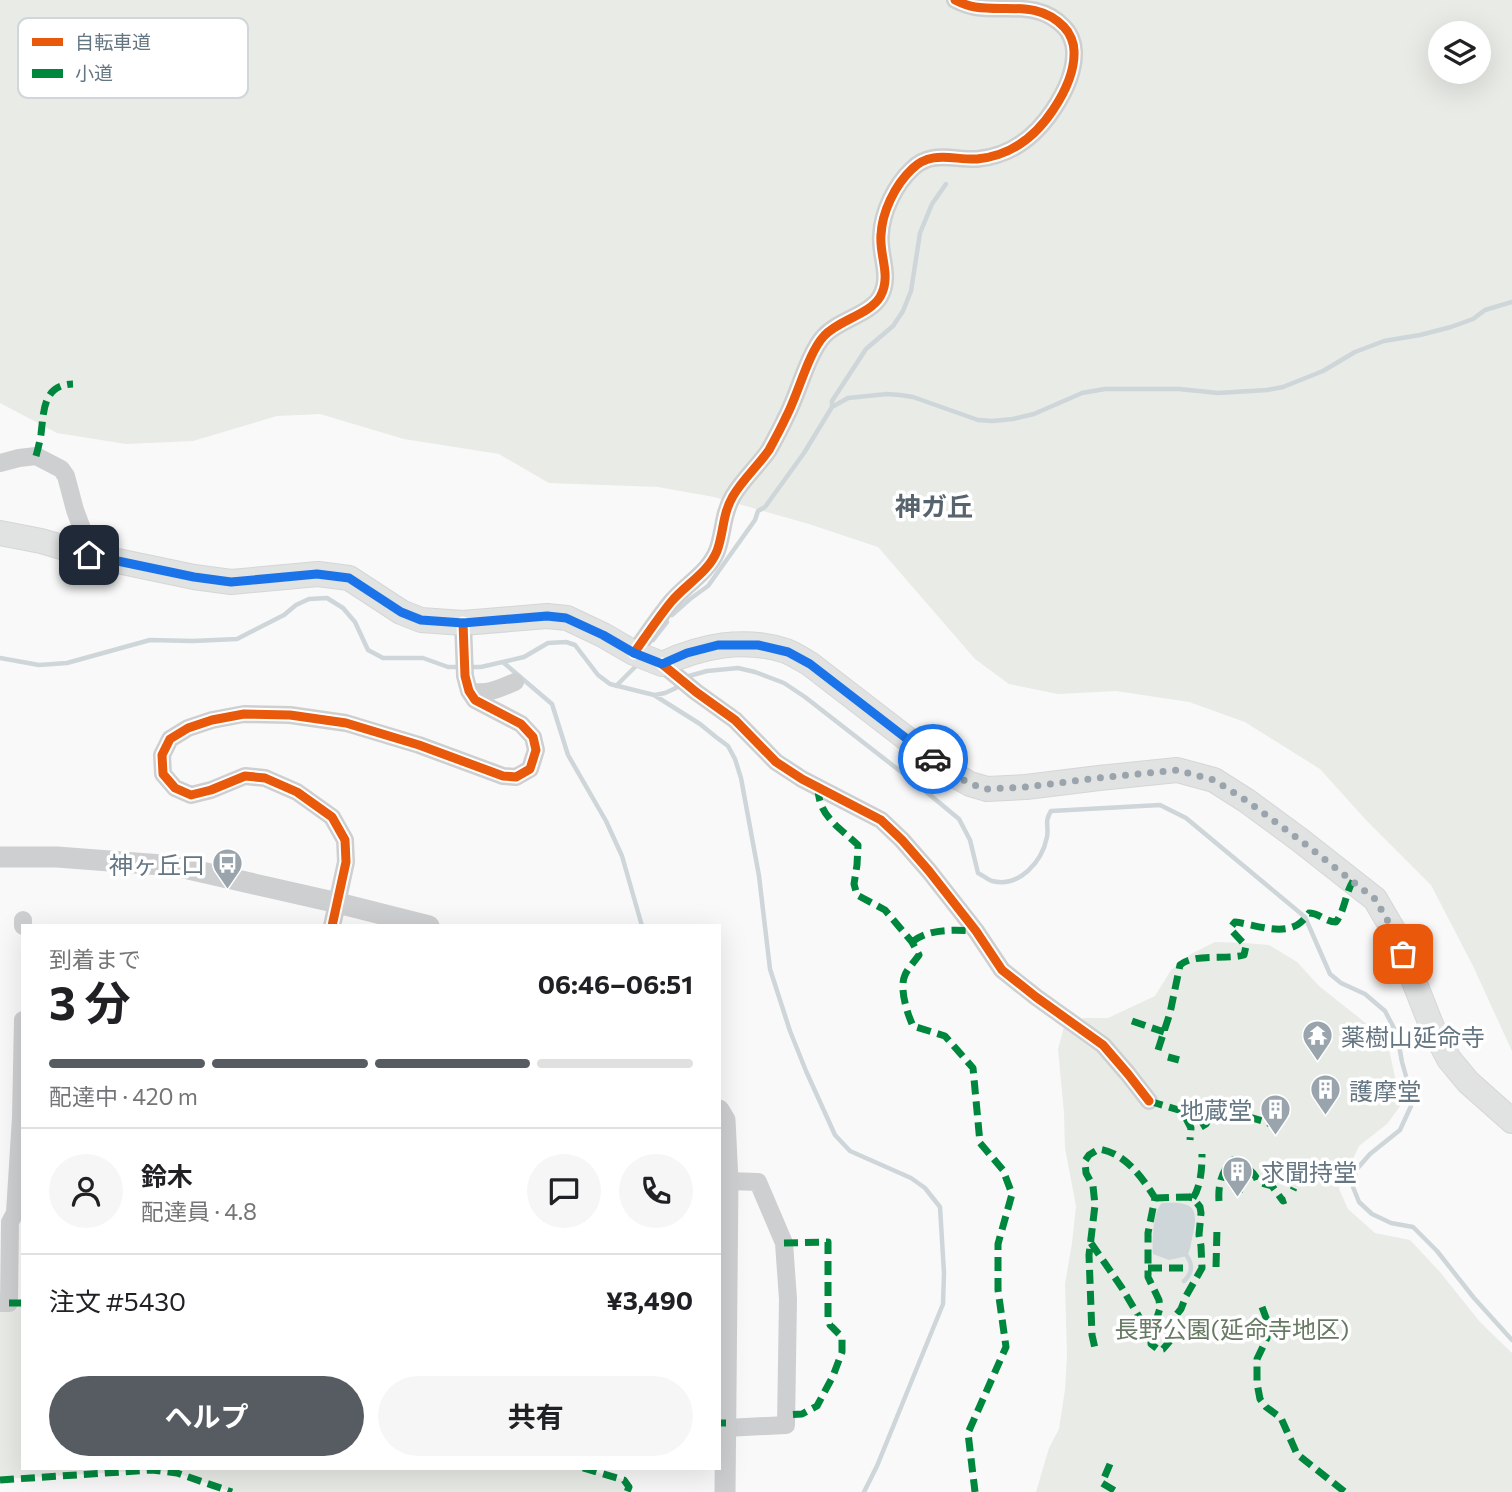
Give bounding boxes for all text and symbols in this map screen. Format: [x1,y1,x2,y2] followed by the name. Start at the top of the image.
[18,18,248,98] legend
[1428,21,1491,84] map controls
[1428,21,1491,84] button: layers
[75,30,151,53] text: 自転車道
[75,61,113,84] text: 小道
[895,490,973,521] district label: 神ガ丘
[59,525,119,585] pin
[70,536,108,574] icon: home
[898,724,968,794] courier
[914,740,952,778] icon: car
[211,847,245,891] bus stop icon: 神ヶ丘口
[109,850,205,879] place label: 神ヶ丘口
[1373,924,1433,984] pin
[1384,935,1422,973] icon: bag
[49,945,141,973] text: 到着まで
[538,968,693,999] text: 06:46–06:51
[49,973,131,1029] text: 3 分
[1301,1019,1335,1063] temple icon: 薬樹山延命寺
[1341,1022,1485,1051] place label: 薬樹山延命寺
[1309,1073,1343,1117] building icon: 護摩堂
[1349,1076,1421,1105] place label: 護摩堂
[49,1082,198,1110] text: 配達中 · 420 m
[1258,1092,1292,1136] building icon: 地蔵堂
[1180,1095,1252,1124] place label: 地蔵堂
[49,1154,123,1228] button: person
[527,1154,601,1228] button: chat
[619,1154,693,1228] button: phone
[1221,1154,1255,1198] building icon: 求聞持堂
[1261,1157,1357,1186] place label: 求聞持堂
[141,1160,193,1191] text: 鈴木
[141,1197,257,1225] text: 配達員 · 4.8
[606,1284,693,1315] text: ¥3,490
[49,1285,186,1316] text: 注文 #5430
[1115,1314,1349,1343] park label: 長野公園(延命寺地区)
[49,1376,364,1456] button: ヘルプ
[378,1376,693,1456] button: 共有

